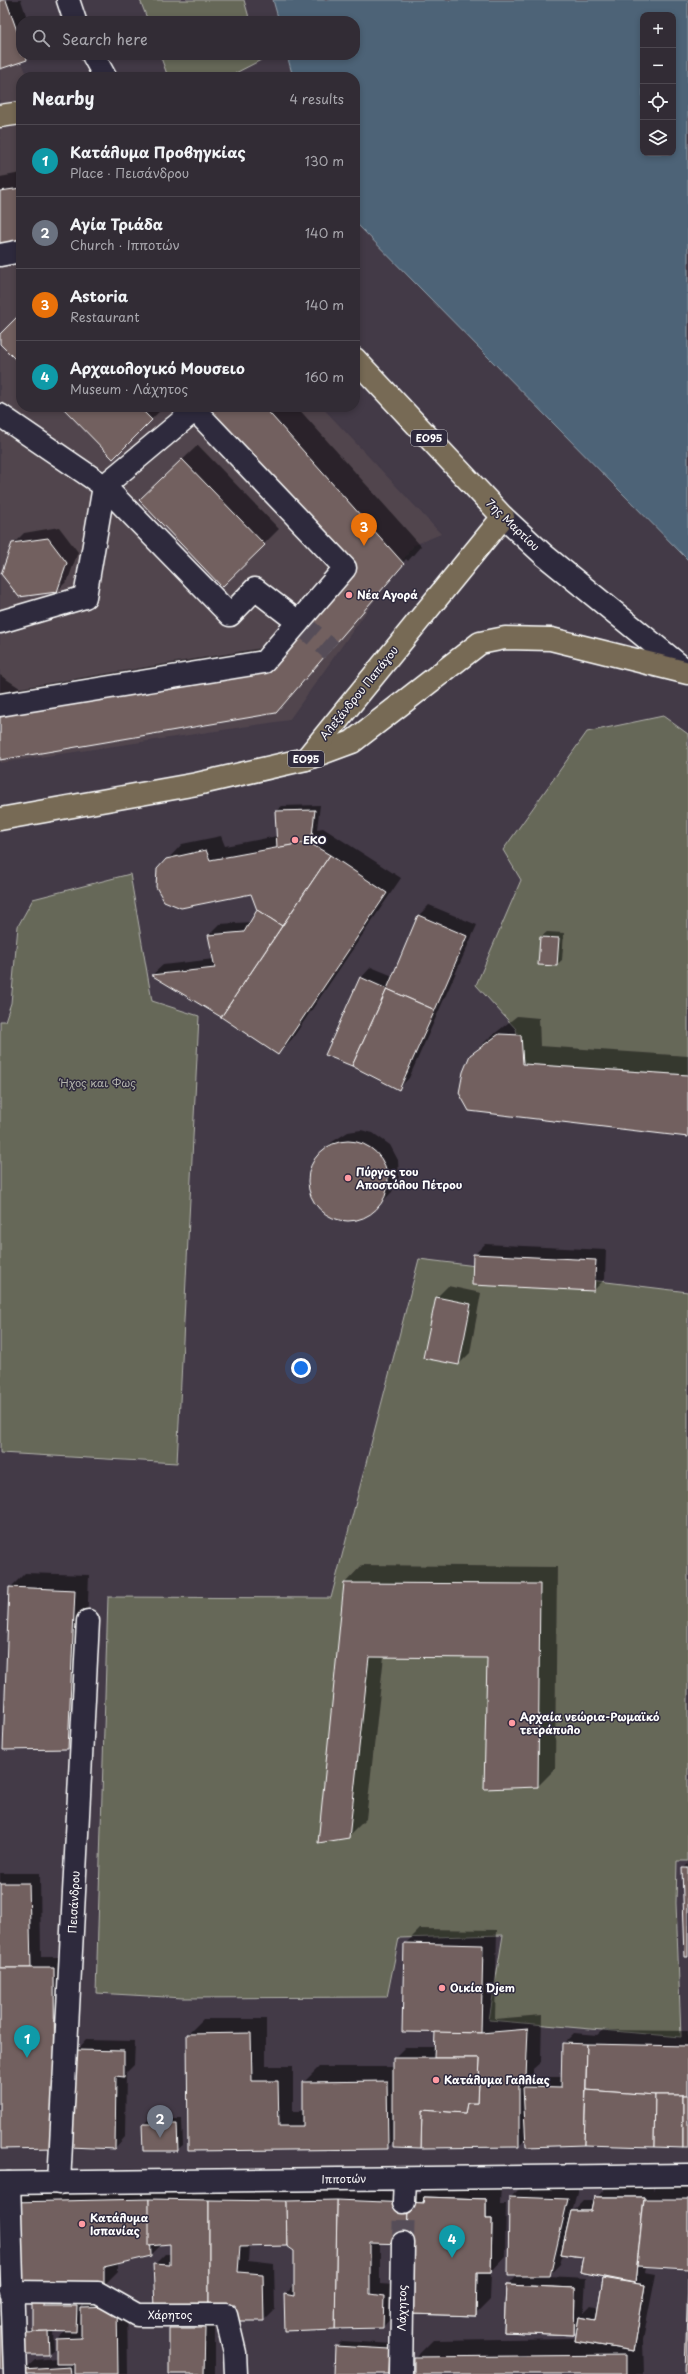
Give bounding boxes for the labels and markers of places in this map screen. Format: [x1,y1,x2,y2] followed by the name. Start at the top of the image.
[351,513,377,546] pin: 3
[357,586,418,603] place label: Νέα Αγορά
[344,590,354,600] marker: Νέα Αγορά
[303,831,327,848] place label: EKO
[290,835,300,845] marker: EKO
[356,1163,463,1193] place label: Πύργος του Αποστόλου Πέτρου
[343,1173,353,1183] marker: Πύργος του Αποστόλου Πέτρου
[520,1708,660,1738] place label: Αρχαία νεώρια-Ρωμαϊκό τετράπυλο
[507,1718,517,1728] marker: Αρχαία νεώρια-Ρωμαϊκό τετράπυλο
[450,1979,515,1996] place label: Οικία Djem
[437,1983,447,1993] marker: Οικία Djem
[14,2025,40,2058] pin: 1
[444,2071,550,2088] place label: Κατάλυμα Γαλλίας
[431,2075,441,2085] marker: Κατάλυμα Γαλλίας
[147,2105,173,2138] pin: 2
[90,2209,149,2239] place label: Κατάλυμα Ισπανίας
[77,2219,87,2229] marker: Κατάλυμα Ισπανίας
[439,2225,465,2258] pin: 4

